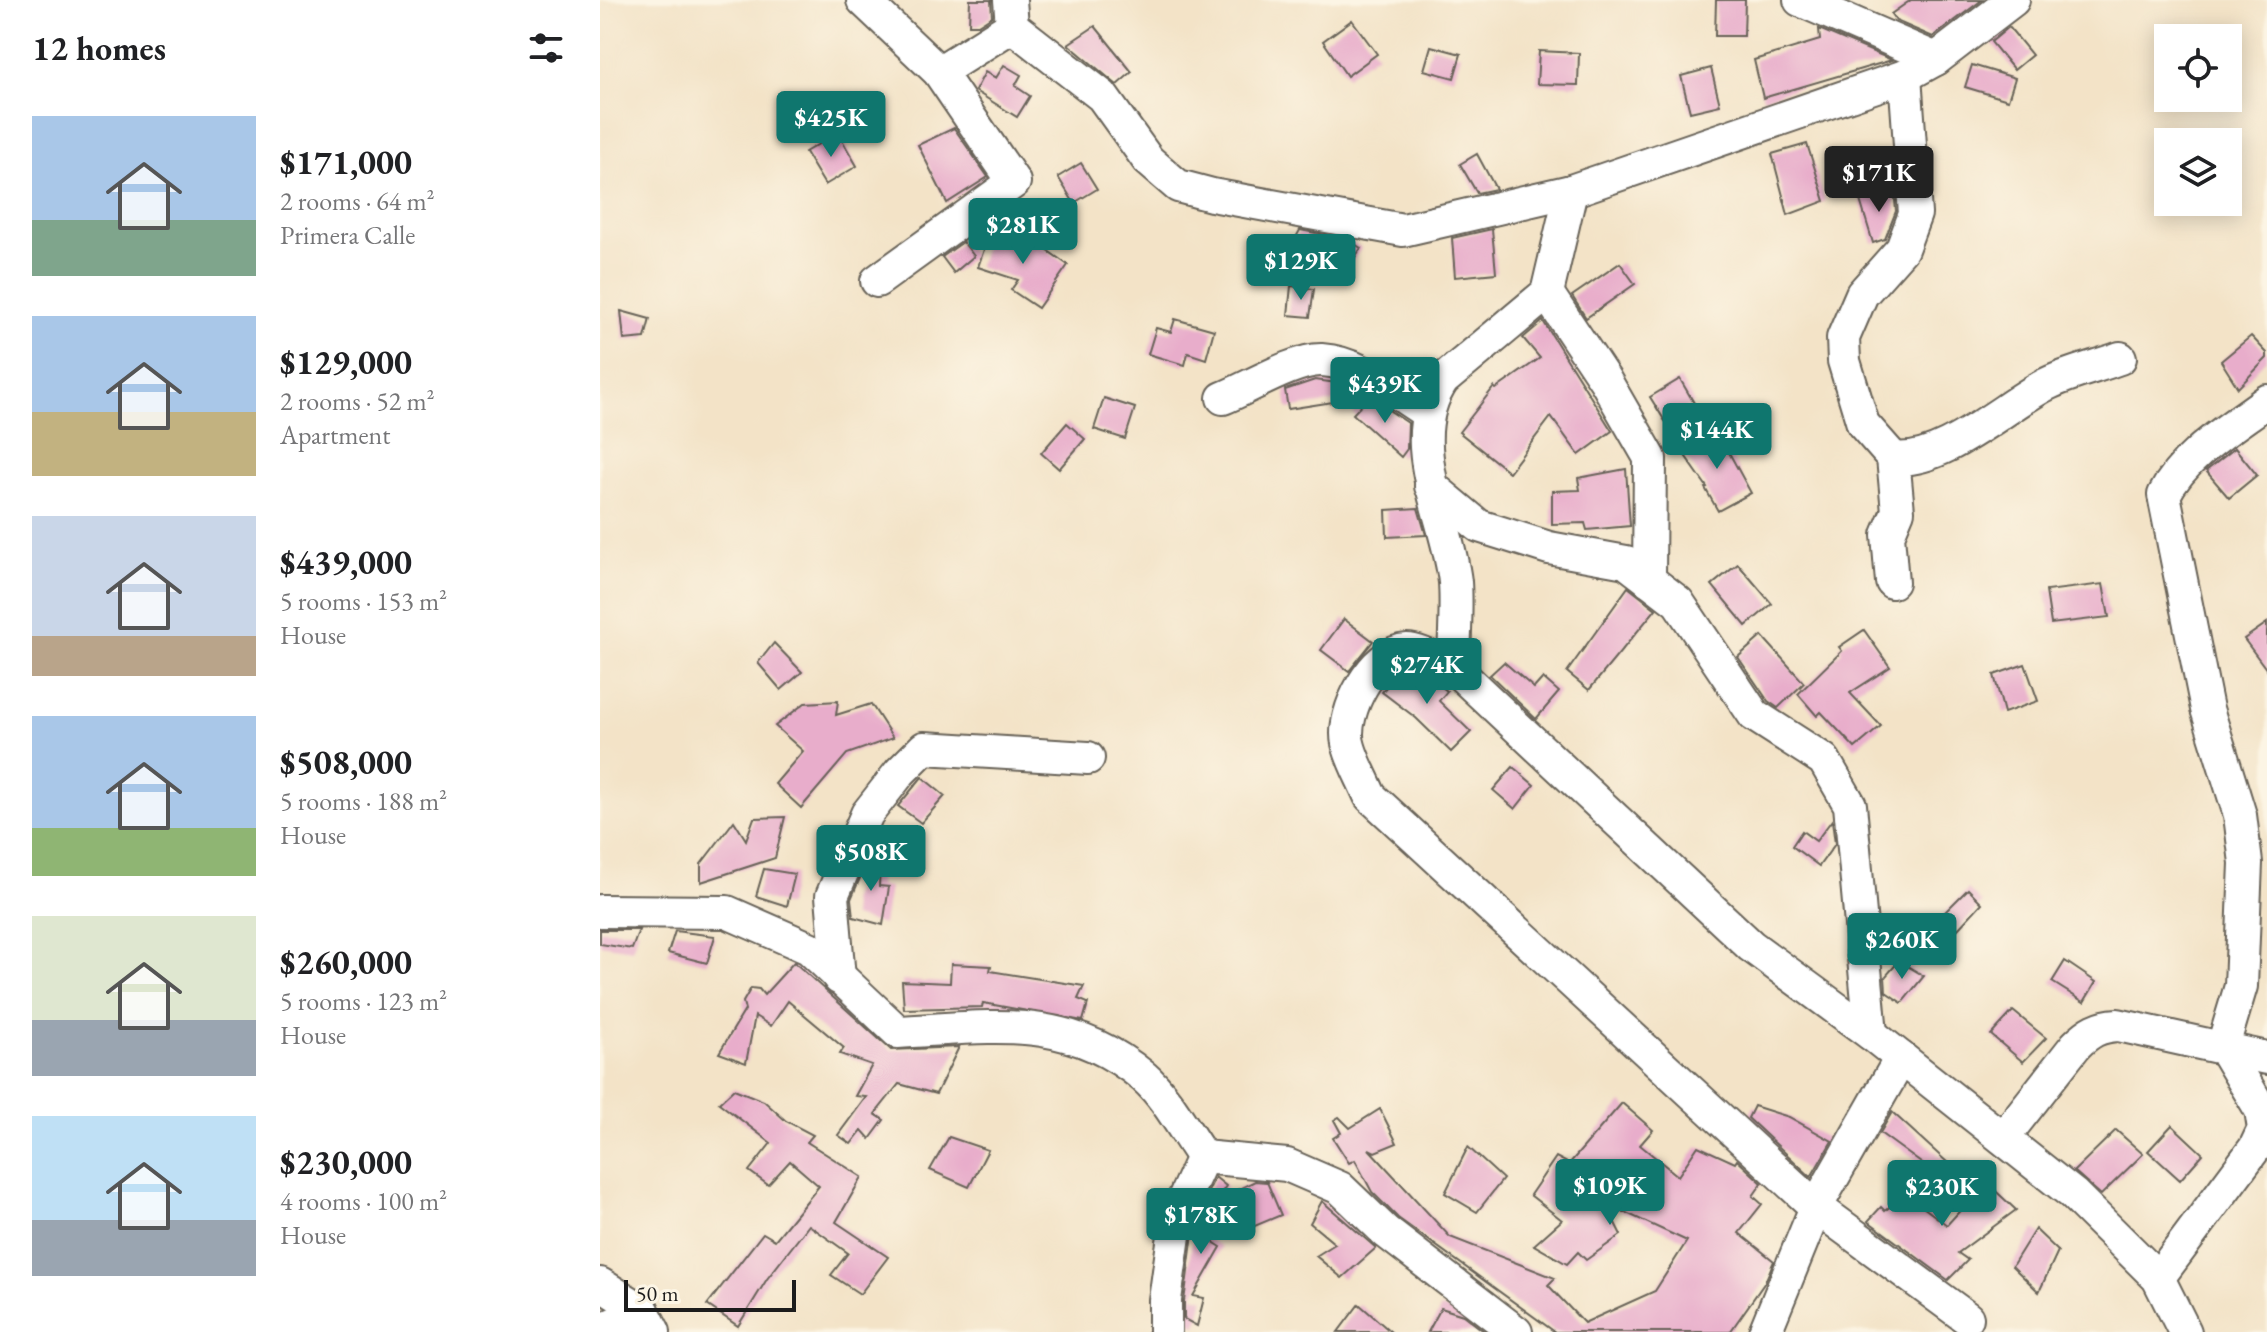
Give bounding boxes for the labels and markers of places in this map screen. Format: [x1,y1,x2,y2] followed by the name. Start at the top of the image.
[775,91,887,159] pin: $425K
[1823,146,1935,214] pin: $171K
[967,198,1079,266] pin: $281K
[1245,234,1357,302] pin: $129K
[1329,357,1441,425] pin: $439K
[1661,403,1773,471] pin: $144K
[1371,638,1483,706] pin: $274K
[815,825,927,893] pin: $508K
[1846,913,1958,981] pin: $260K
[1554,1159,1666,1227] pin: $109K
[1886,1160,1998,1228] pin: $230K
[1145,1188,1257,1256] pin: $178K

